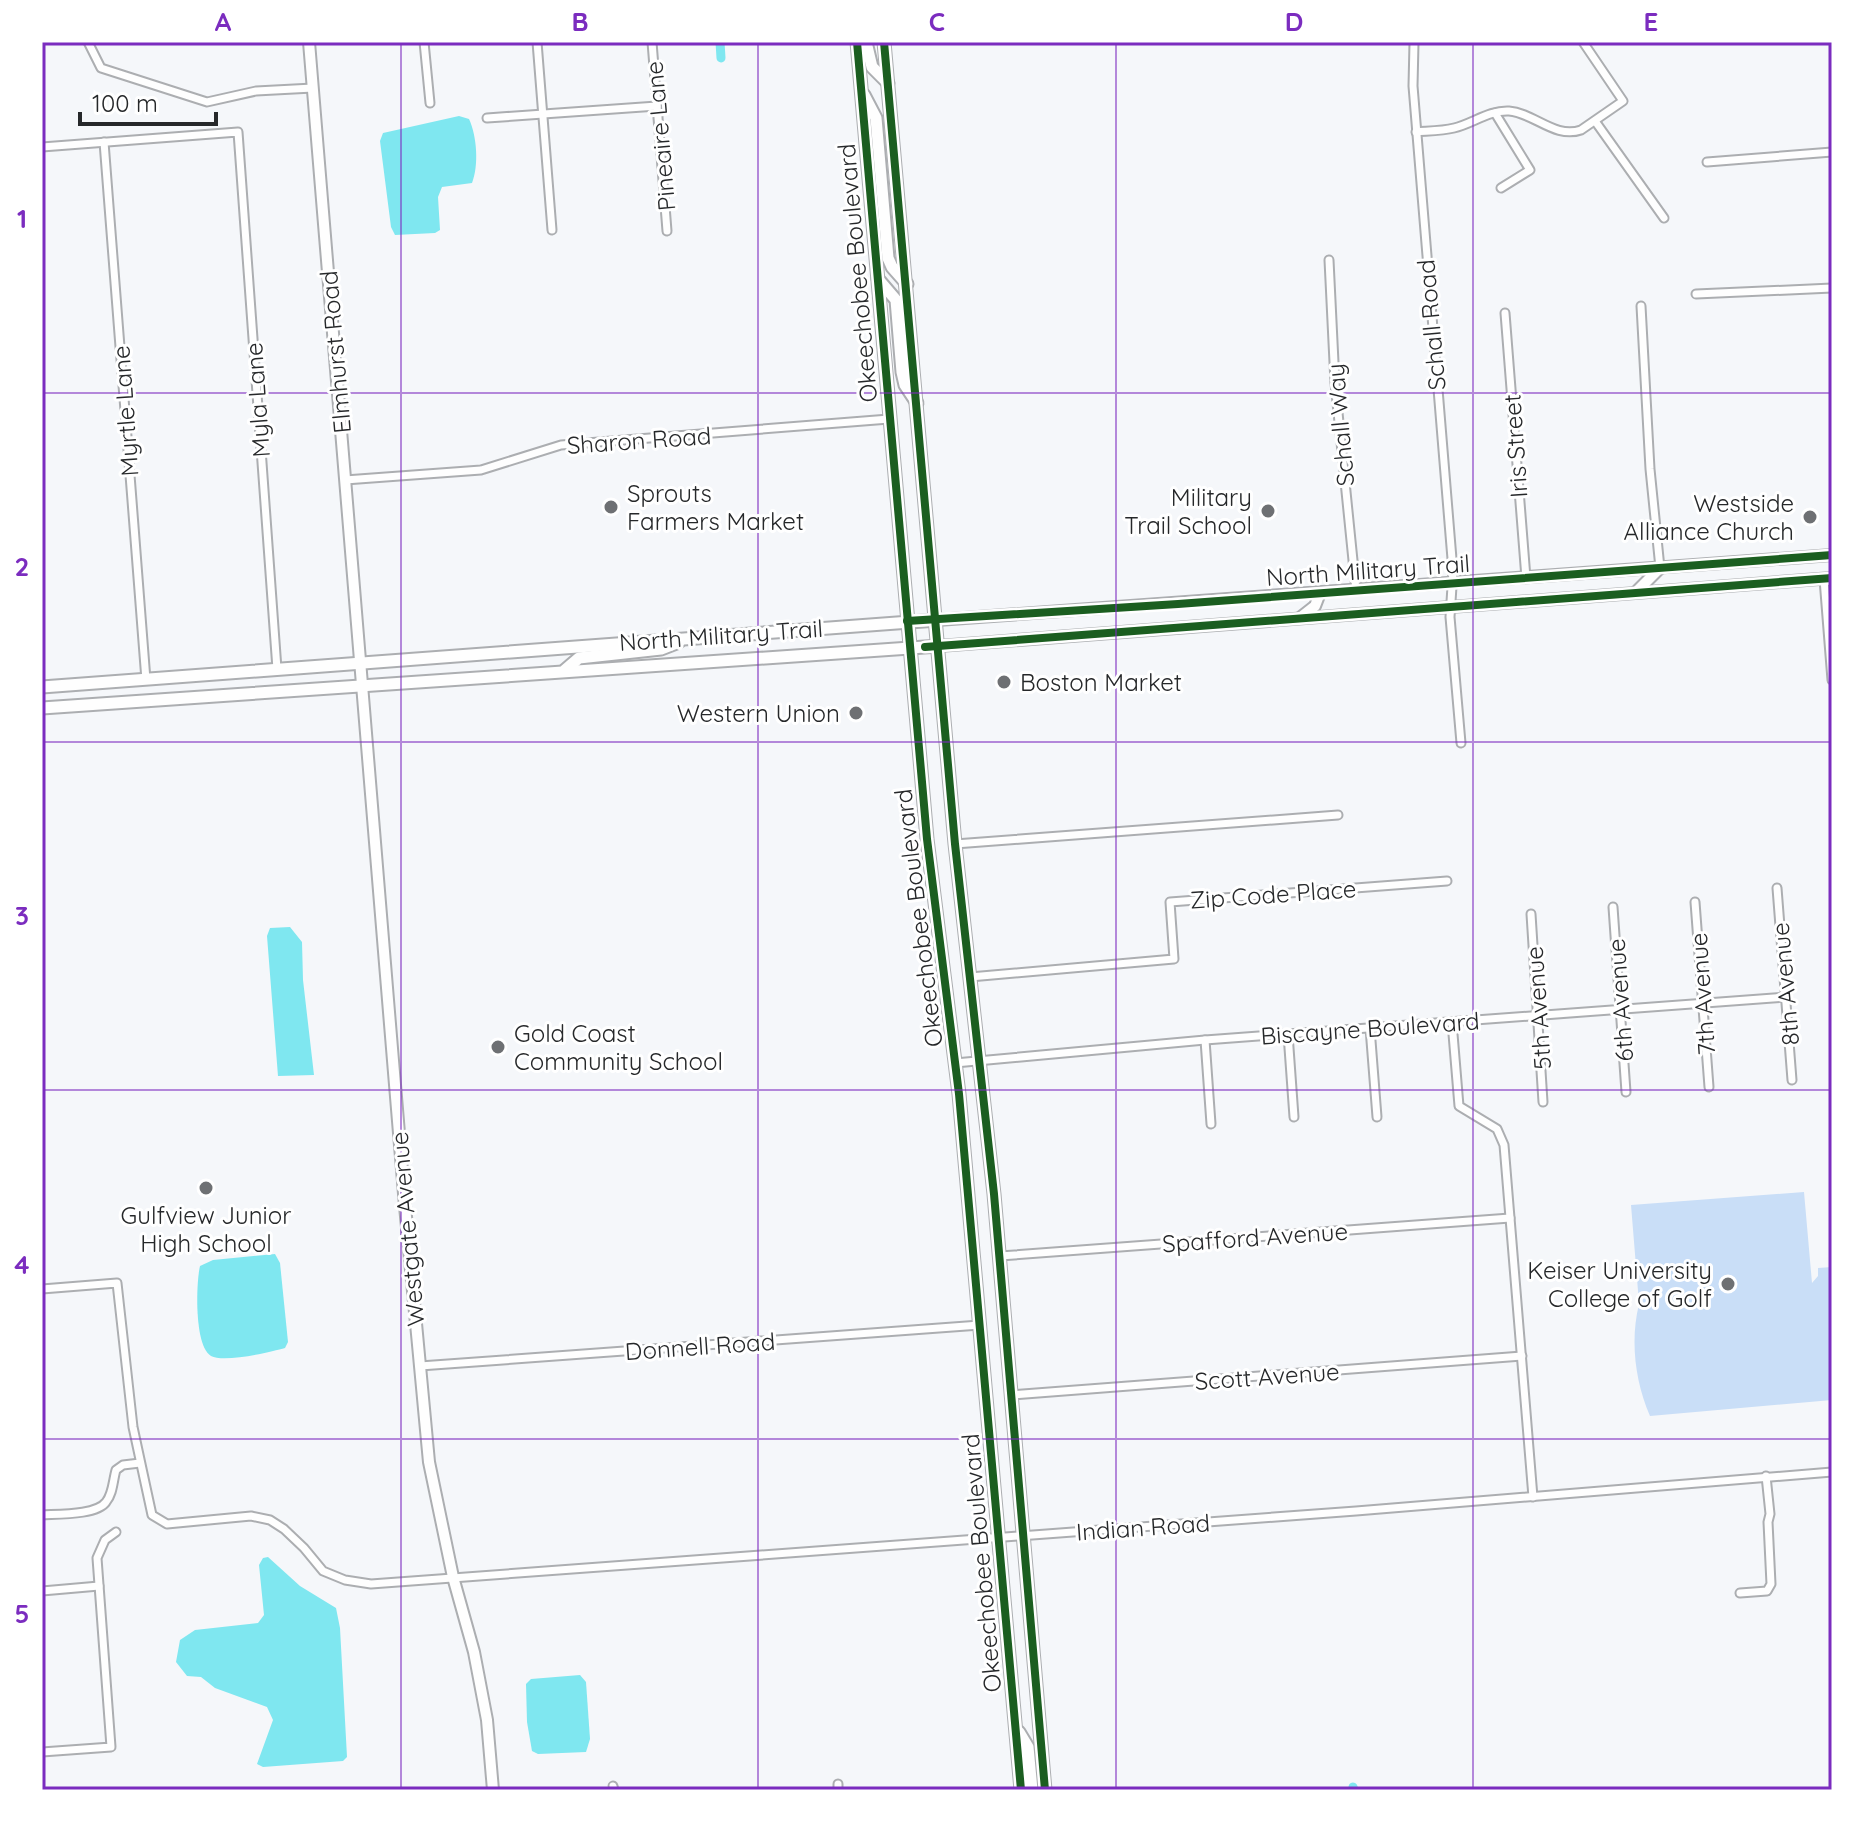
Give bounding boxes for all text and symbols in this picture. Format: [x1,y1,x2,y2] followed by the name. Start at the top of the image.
[215,5,232,38] text: A
[571,5,589,38] text: B
[929,5,945,38] text: C
[1285,5,1303,38] text: D
[1644,5,1658,38] text: E
[639,60,681,212] street label: Pineaire Lane
[80,76,216,126] scale bar
[92,88,158,118] text: 100 m
[831,142,883,404] street label: Okeechobee Boulevard
[17,202,27,235] text: 1
[1410,258,1452,392] street label: Schall Road
[313,269,357,435] street label: Elmhurst Road
[238,342,276,458] street label: Myla Lane
[105,345,145,477] street label: Myrtle Lane
[1320,363,1360,487] street label: Schall Way
[1496,393,1534,499] street label: Iris Street
[566,420,712,460] street label: Sharon Road
[627,478,804,536] place label: Sprouts Farmers Market
[1124,482,1252,540] place label: Military Trail School
[1624,488,1794,546] place label: Westside Alliance Church
[602,498,620,516] marker: Sprouts Farmers Market
[1259,502,1277,520] marker: Military Trail School
[1801,508,1819,526] marker: Westside Alliance Church
[1265,548,1471,592] street label: North Military Trail
[15,550,29,583] text: 2
[618,613,824,657] street label: North Military Trail
[1020,667,1182,697] place label: Boston Market
[995,673,1013,691] marker: Boston Market
[677,698,840,728] place label: Western Union
[847,704,865,722] marker: Western Union
[887,787,949,1049] street label: Okeechobee Boulevard
[1189,873,1357,915] street label: Zip Code Place
[15,899,29,932] text: 3
[1765,921,1805,1047] street label: 8th Avenue
[1683,932,1721,1056] street label: 7th Avenue
[1601,937,1639,1063] street label: 6th Avenue
[1519,945,1557,1071] street label: 5th Avenue
[1259,1005,1481,1051] street label: Biscayne Boulevard
[514,1018,723,1076] place label: Gold Coast Community School
[489,1038,507,1056] marker: Gold Coast Community School
[384,1130,430,1328] street label: Westgate Avenue
[197,1179,215,1197] marker: Gulfview Junior High School
[121,1200,291,1258] place label: Gulfview Junior High School
[1161,1216,1349,1258] street label: Spafford Avenue
[14,1248,30,1281] text: 4
[1527,1255,1712,1313] place label: Keiser University College of Golf
[1719,1275,1737,1293] marker: Keiser University College of Golf
[624,1326,776,1366] street label: Donnell Road
[1193,1356,1341,1396] street label: Scott Avenue
[955,1432,1007,1694] street label: Okeechobee Boulevard
[1075,1507,1211,1547] street label: Indian Road
[15,1597,29,1630] text: 5

